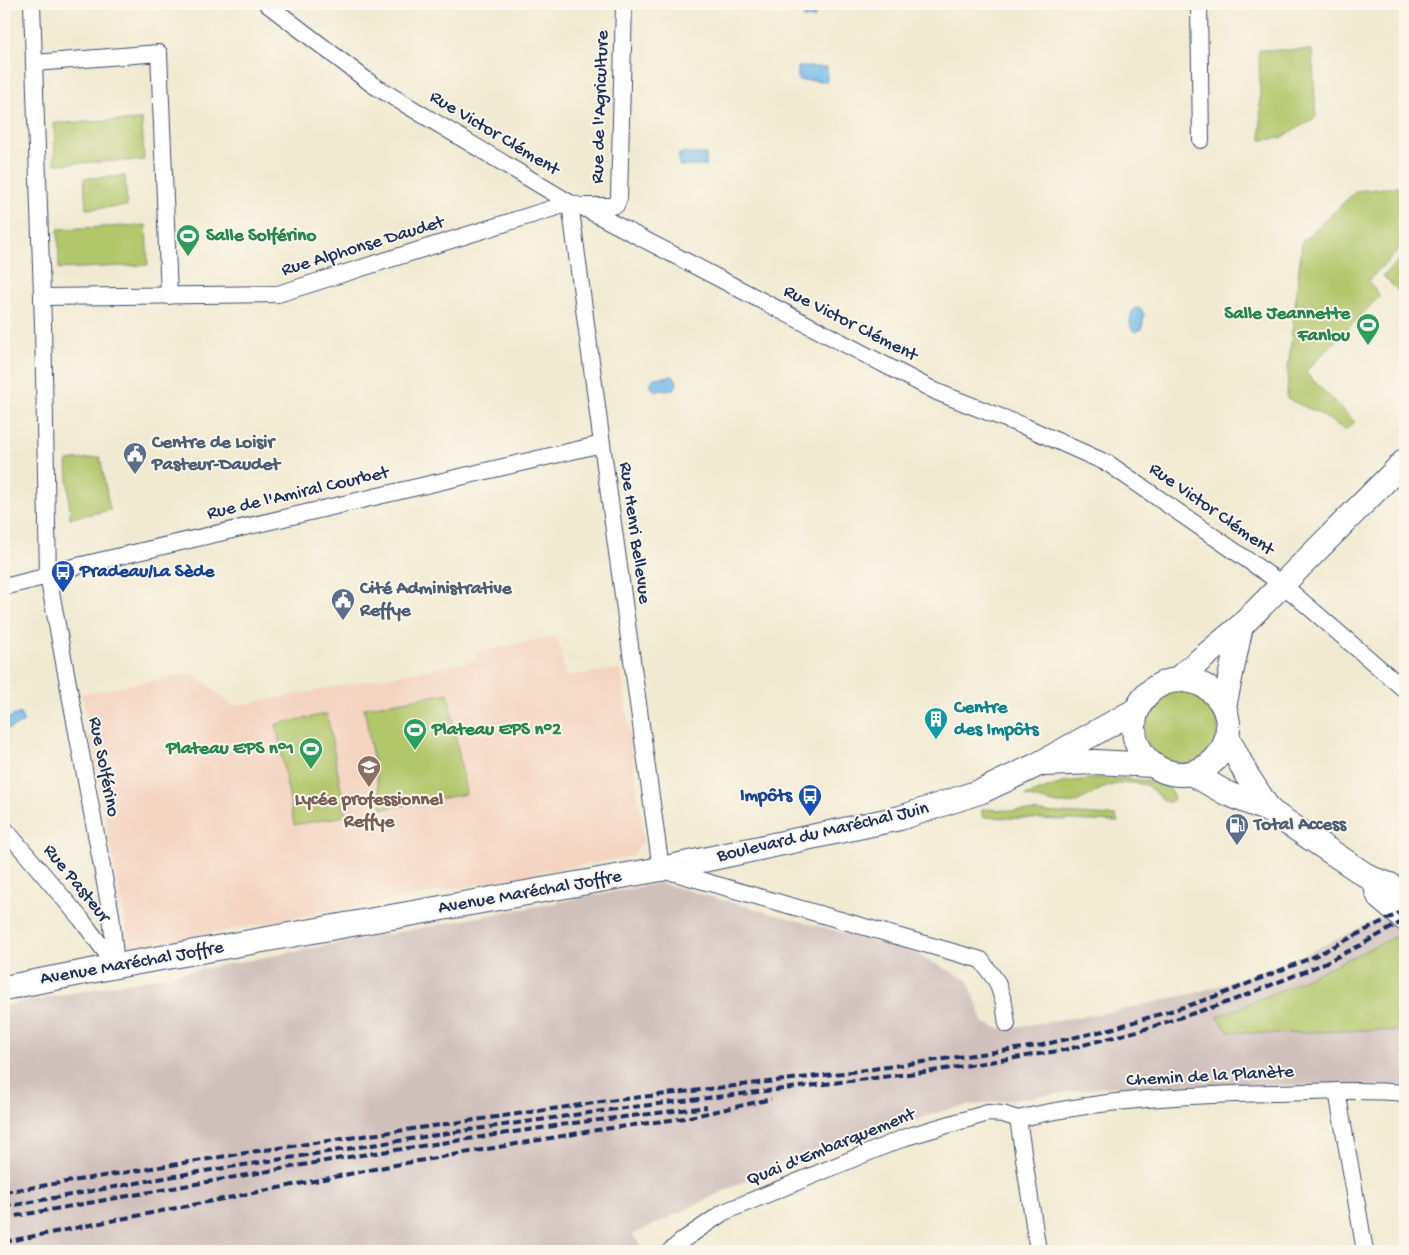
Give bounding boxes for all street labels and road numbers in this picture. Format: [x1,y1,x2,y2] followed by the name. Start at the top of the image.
[587,30,615,184] street label: Rue de l'Agriculture
[425,86,565,183] street label: Rue Victor Clément
[279,211,449,283] street label: Rue Alphonse Daudet
[779,280,923,369] street label: Rue Victor Clément
[1144,458,1280,563] street label: Rue Victor Clément
[205,461,393,526] street label: Rue de l'Amiral Courbet
[613,461,655,606] street label: Rue Henri Bellevue
[82,715,124,819] street label: Rue Solférino
[714,797,931,869] street label: Boulevard du Maréchal Juin
[37,840,116,930] street label: Rue Pasteur
[436,866,624,920] street label: Avenue Maréchal Joffre
[38,937,226,991] street label: Avenue Maréchal Joffre
[1126,1061,1295,1093] street label: Chemin de la Planète
[743,1103,921,1192] street label: Quai d'Embarquement

